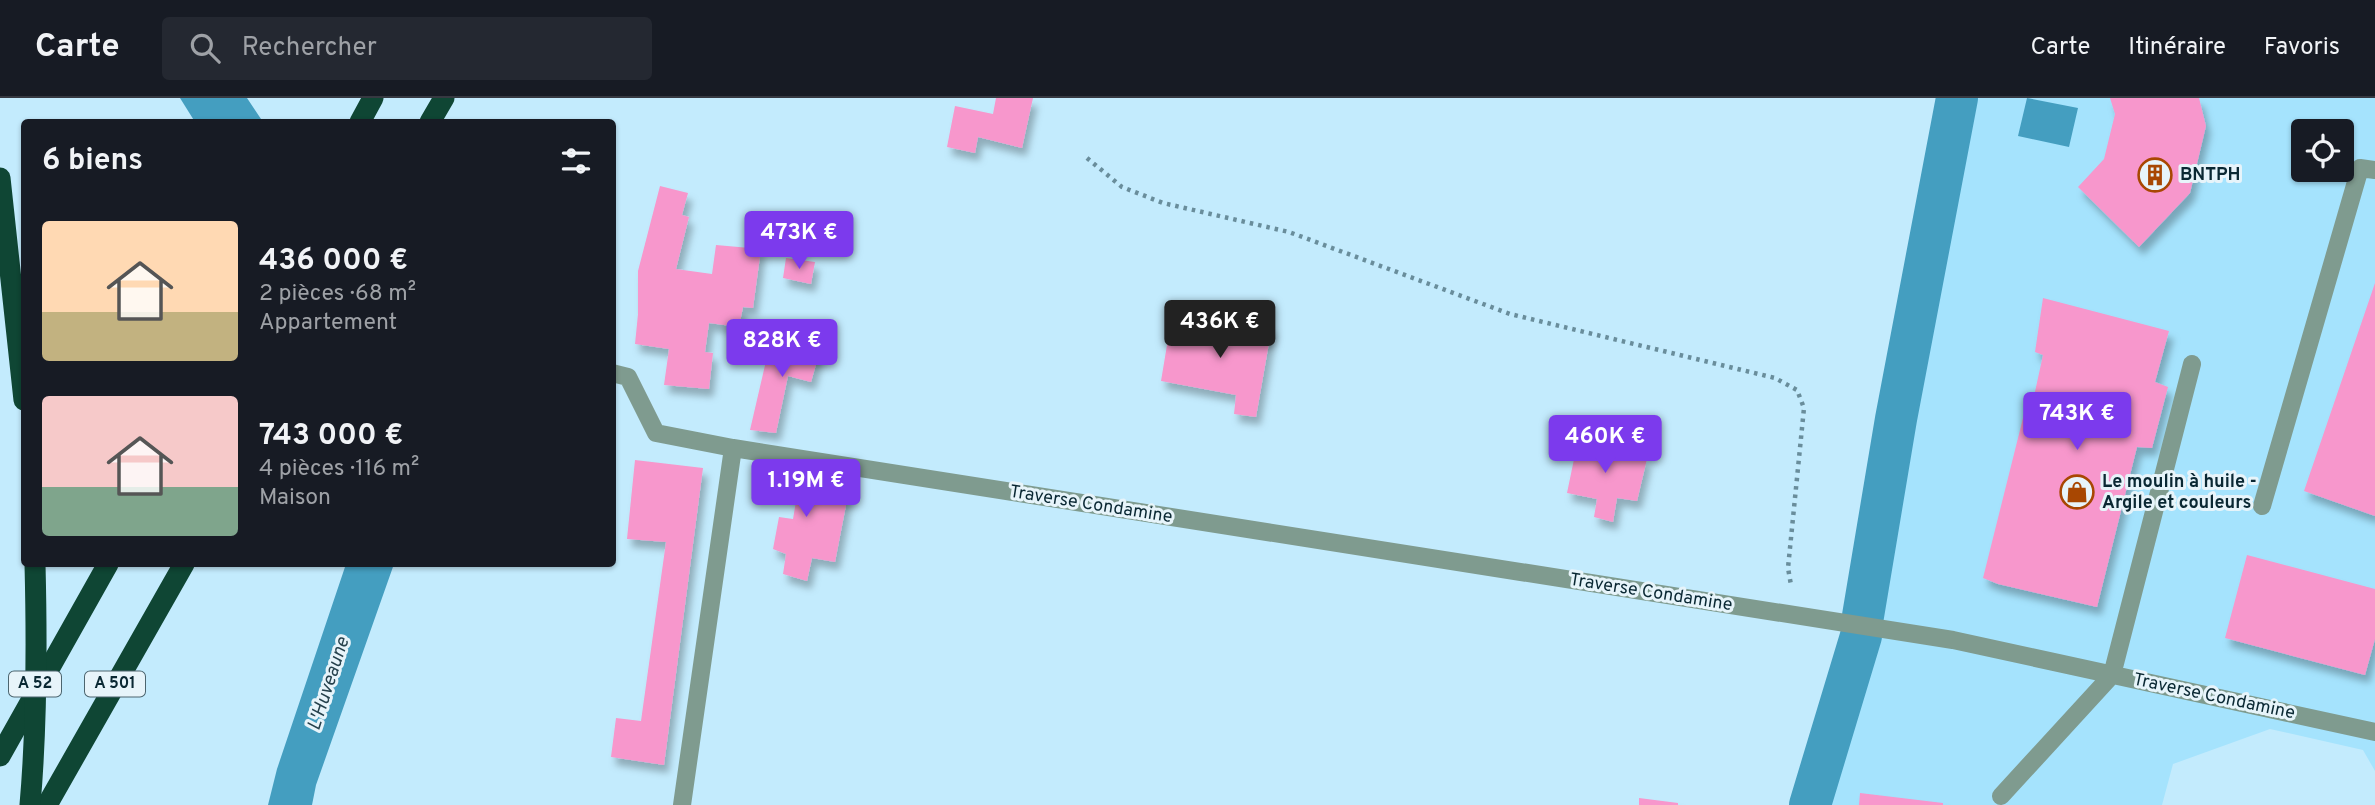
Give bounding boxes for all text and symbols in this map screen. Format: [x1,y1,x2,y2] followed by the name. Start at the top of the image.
[162,17,652,80] search box
[35,27,120,69] text: Carte
[186,29,224,67] icon: search
[242,32,377,65] text: Rechercher
[2030,33,2090,63] text: Carte
[2128,33,2226,63] text: Itinéraire
[2264,33,2340,63] text: Favoris
[2291,119,2354,182] map controls
[2291,119,2354,182] button: locate
[557,142,595,180] icon: filters
[42,143,143,180] text: 6 biens
[2136,156,2174,194] building icon: BNTPH
[2180,164,2241,187] place label: BNTPH
[742,212,856,271] pin: 473K €
[760,219,838,248] text: 473K €
[259,243,408,280] text: 436 000 €
[98,249,182,333] icon: home
[259,280,416,309] text: 2 pièces · 68 m²
[1163,300,1277,360] pin: 436K €
[1180,308,1260,337] text: 436K €
[259,309,397,338] text: Appartement
[725,320,839,379] pin: 828K €
[742,327,822,356] text: 828K €
[2020,392,2134,452] pin: 743K €
[2039,400,2115,429] text: 743K €
[1548,416,1662,475] pin: 460K €
[259,418,403,455] text: 743 000 €
[1565,423,1645,452] text: 460K €
[98,424,182,508] icon: home
[259,455,419,484] text: 4 pièces · 116 m²
[741,460,871,519] pin: 1.19M €
[767,467,845,496] text: 1.19M €
[2102,471,2257,515] place label: Le moulin à huile - Argile et couleurs
[2058,473,2096,511] shop icon: Le moulin à huile - Argile et couleurs
[1008,481,1174,529] street label: Traverse Condamine
[259,484,331,513] text: Maison
[1568,569,1734,617] street label: Traverse Condamine
[303,634,355,734] water label: L'Huveaune
[2131,669,2297,725] street label: Traverse Condamine
[9,671,61,696] road number: A 52
[85,671,145,696] road number: A 501

